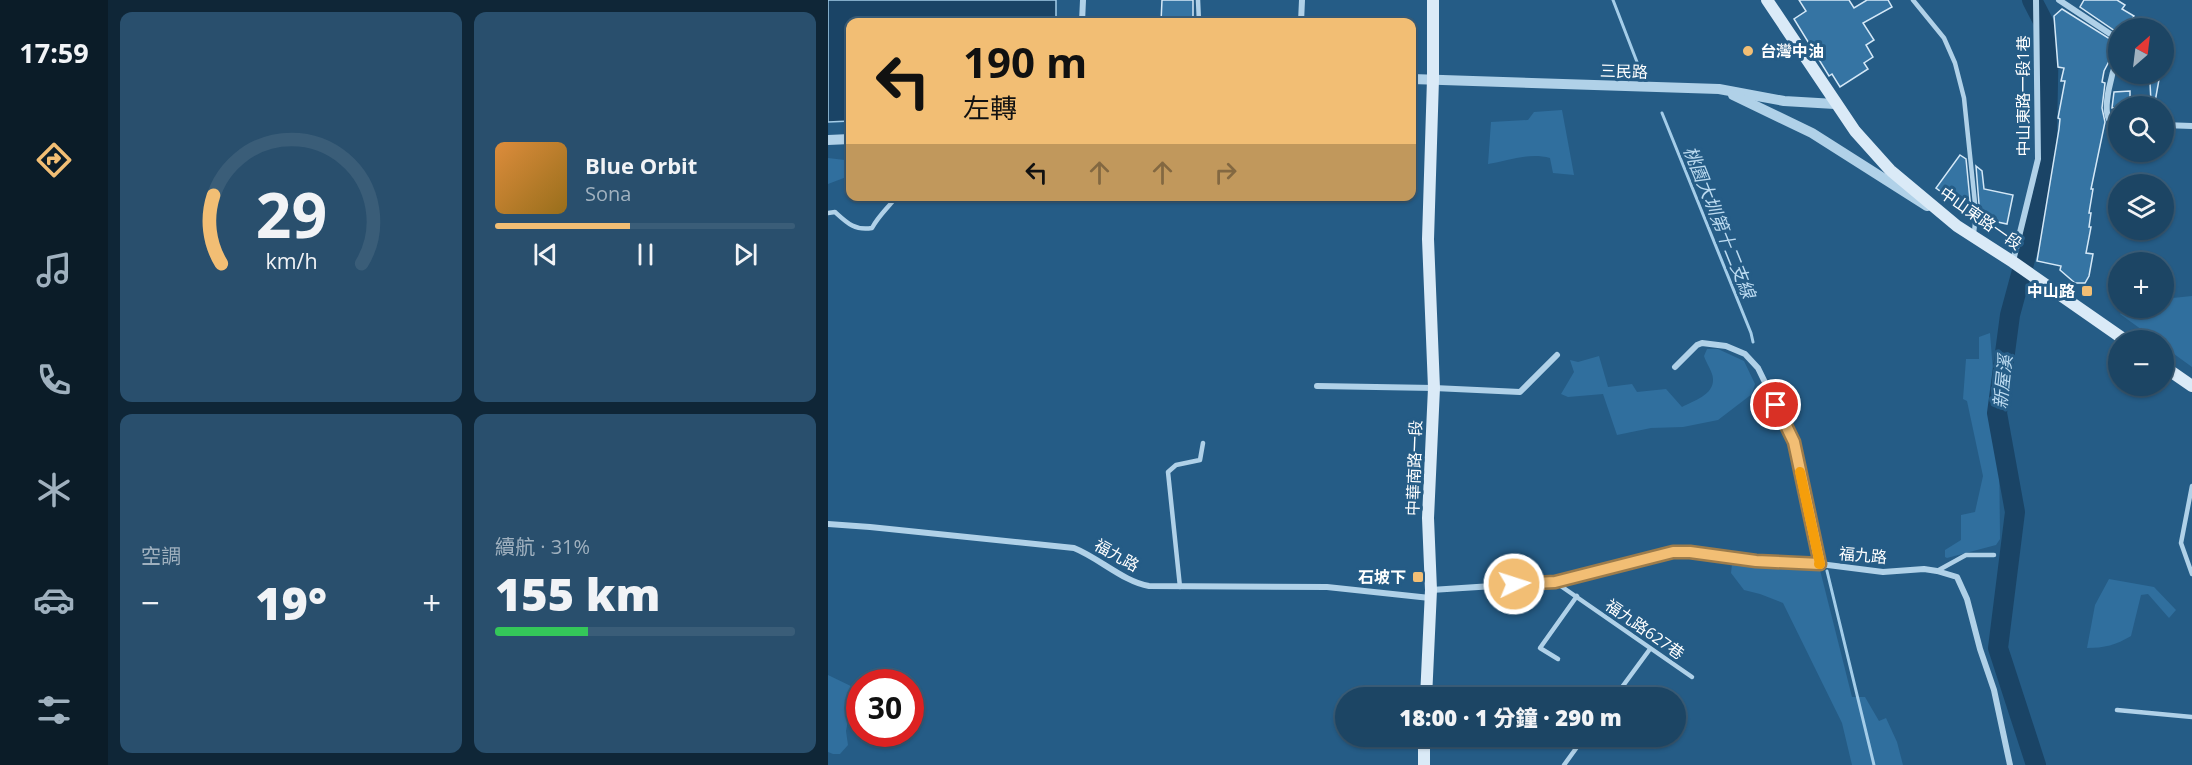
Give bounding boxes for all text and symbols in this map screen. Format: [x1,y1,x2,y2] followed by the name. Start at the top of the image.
[2108,18,2174,84] north arrow
[2108,18,2174,396] map controls
[963,33,1087,90] text: 190 m
[19,34,89,71] text: 17:59
[2012,35,2034,157] street label: 中山東路一段1巷
[1760,40,1824,62] place label: 台灣中油
[864,42,942,120] icon: left
[1741,44,1755,58] marker: 台灣中油
[1600,59,1648,83] street label: 三民路
[963,89,1017,126] text: 左轉
[2108,96,2174,162] button: search
[33,139,75,181] icon: directions
[1679,142,1762,303] water label: 桃園大圳第十二支線
[585,150,697,180] text: Blue Orbit
[1020,156,1053,189] icon: left
[1083,156,1116,189] icon: ahead
[1146,156,1179,189] icon: ahead
[1209,156,1242,189] icon: right
[255,171,327,256] text: 29
[2108,174,2174,240] button: layers
[585,180,631,207] text: Sona
[1935,181,2027,255] street label: 中山東路一段
[529,238,562,271] icon: previous
[629,238,662,271] icon: pause
[729,238,762,271] icon: next
[265,246,317,275] text: km/h
[33,249,75,291] icon: music
[2108,252,2174,318] button: +
[2027,280,2075,302] place label: 中山路
[2080,284,2094,298] marker: 中山路
[2108,330,2174,396] button: −
[1987,351,2017,410] water label: 新屋溪
[33,359,75,401] icon: phone
[1750,379,1801,430] pin
[1759,388,1792,421] icon: arrive
[1401,420,1427,516] street label: 中華南路一段
[33,469,75,511] icon: climate
[495,533,590,560] text: 續航 · 31%
[1091,534,1143,576] street label: 福九路
[141,542,181,569] text: 空調
[1838,542,1888,568] street label: 福九路
[1482,552,1546,616] position arrow
[495,563,660,624] text: 155 km
[1358,566,1406,588] place label: 石坡下
[1411,570,1425,584] marker: 石坡下
[255,572,327,633] text: 19°
[33,579,75,621] icon: car
[141,580,160,625] text: −
[422,580,441,625] text: +
[1601,594,1689,664] street label: 福九路627巷
[846,669,924,747] speed limit sign: 30
[33,689,75,731] icon: filters
[1399,702,1622,732] text: 18:00 · 1 分鐘 · 290 m

